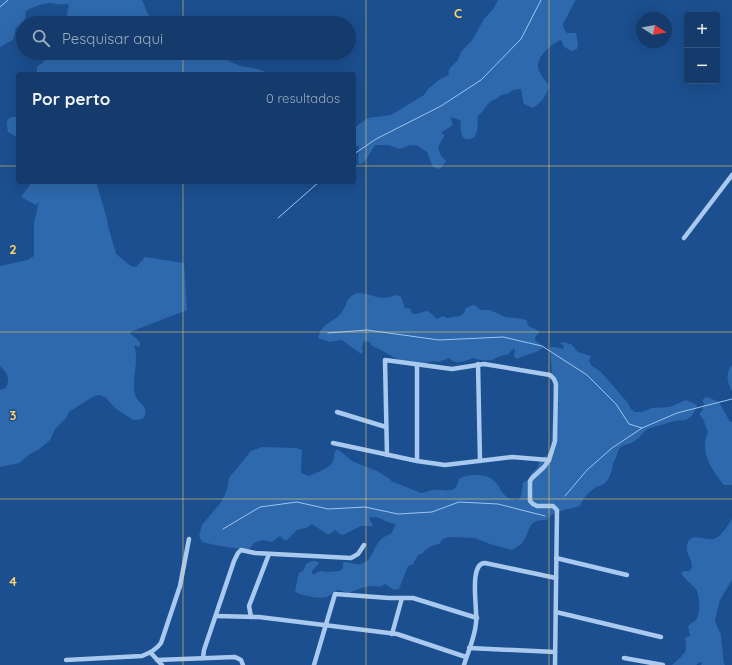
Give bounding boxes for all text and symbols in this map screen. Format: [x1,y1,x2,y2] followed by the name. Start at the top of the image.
[454,5,462,21] text: C
[636,12,672,48] north arrow
[684,12,720,84] map controls
[684,12,720,48] button: +
[16,16,356,60] search box
[30,27,52,49] icon: search
[62,29,163,48] text: Pesquisar aqui
[684,48,720,84] button: −
[32,88,110,109] text: Por perto
[266,90,340,106] text: 0 resultados
[9,241,17,257] text: 2
[10,407,17,423] text: 3
[9,573,17,589] text: 4

